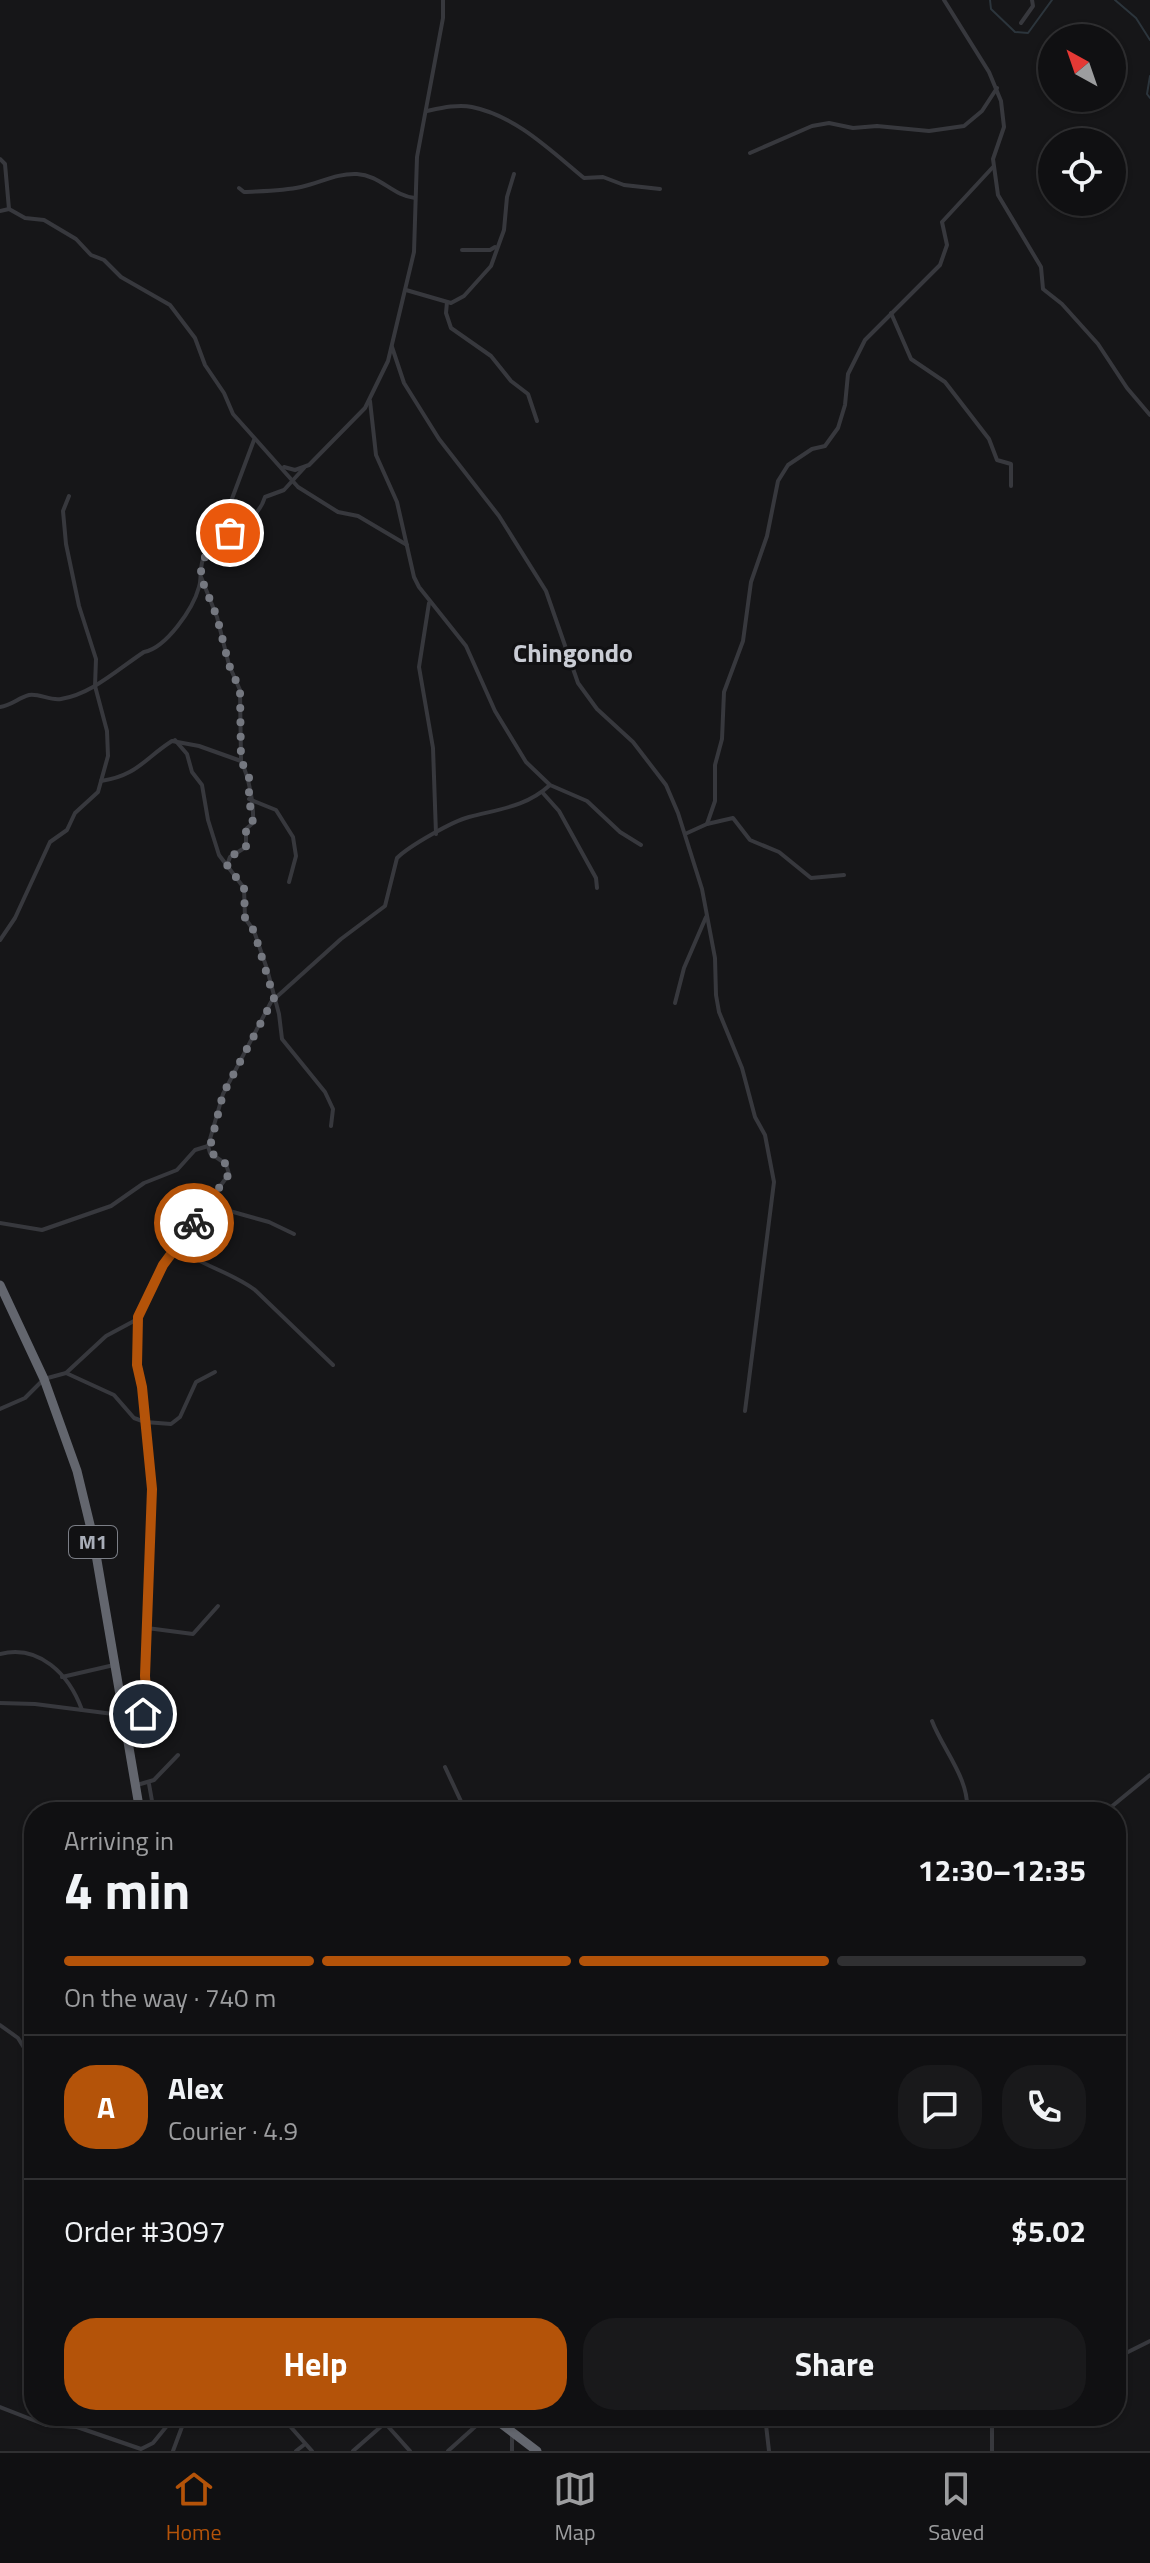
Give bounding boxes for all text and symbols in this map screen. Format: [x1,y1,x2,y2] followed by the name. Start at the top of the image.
[1038,24,1126,112] north arrow
[1038,24,1126,216] map controls
[1038,128,1126,216] button: locate
[196,499,264,567] pin
[208,511,252,555] icon: bag
[513,633,633,672] district label: Chingondo
[154,1183,234,1263] courier
[172,1201,216,1245] icon: bike
[69,1526,117,1558] road number: M1
[109,1680,177,1748] pin
[121,1692,165,1736] icon: home
[64,1821,174,1860] text: Arriving in
[918,1847,1086,1893] text: 12:30–12:35
[64,1850,190,1929] text: 4 min
[64,1978,276,2017] text: On the way · 740 m
[168,2065,224,2111] text: Alex
[898,2065,982,2149] button: chat
[1002,2065,1086,2149] button: phone
[97,2084,115,2130] text: A
[168,2111,298,2150] text: Courier · 4.9
[64,2208,226,2254] text: Order #3097
[1011,2208,1086,2254] text: $5.02
[64,2318,567,2410] button: Help
[583,2318,1086,2410] button: Share
[166,2467,222,2549] tab: Home
[553,2467,597,2549] tab: Map
[928,2467,984,2549] tab: Saved

